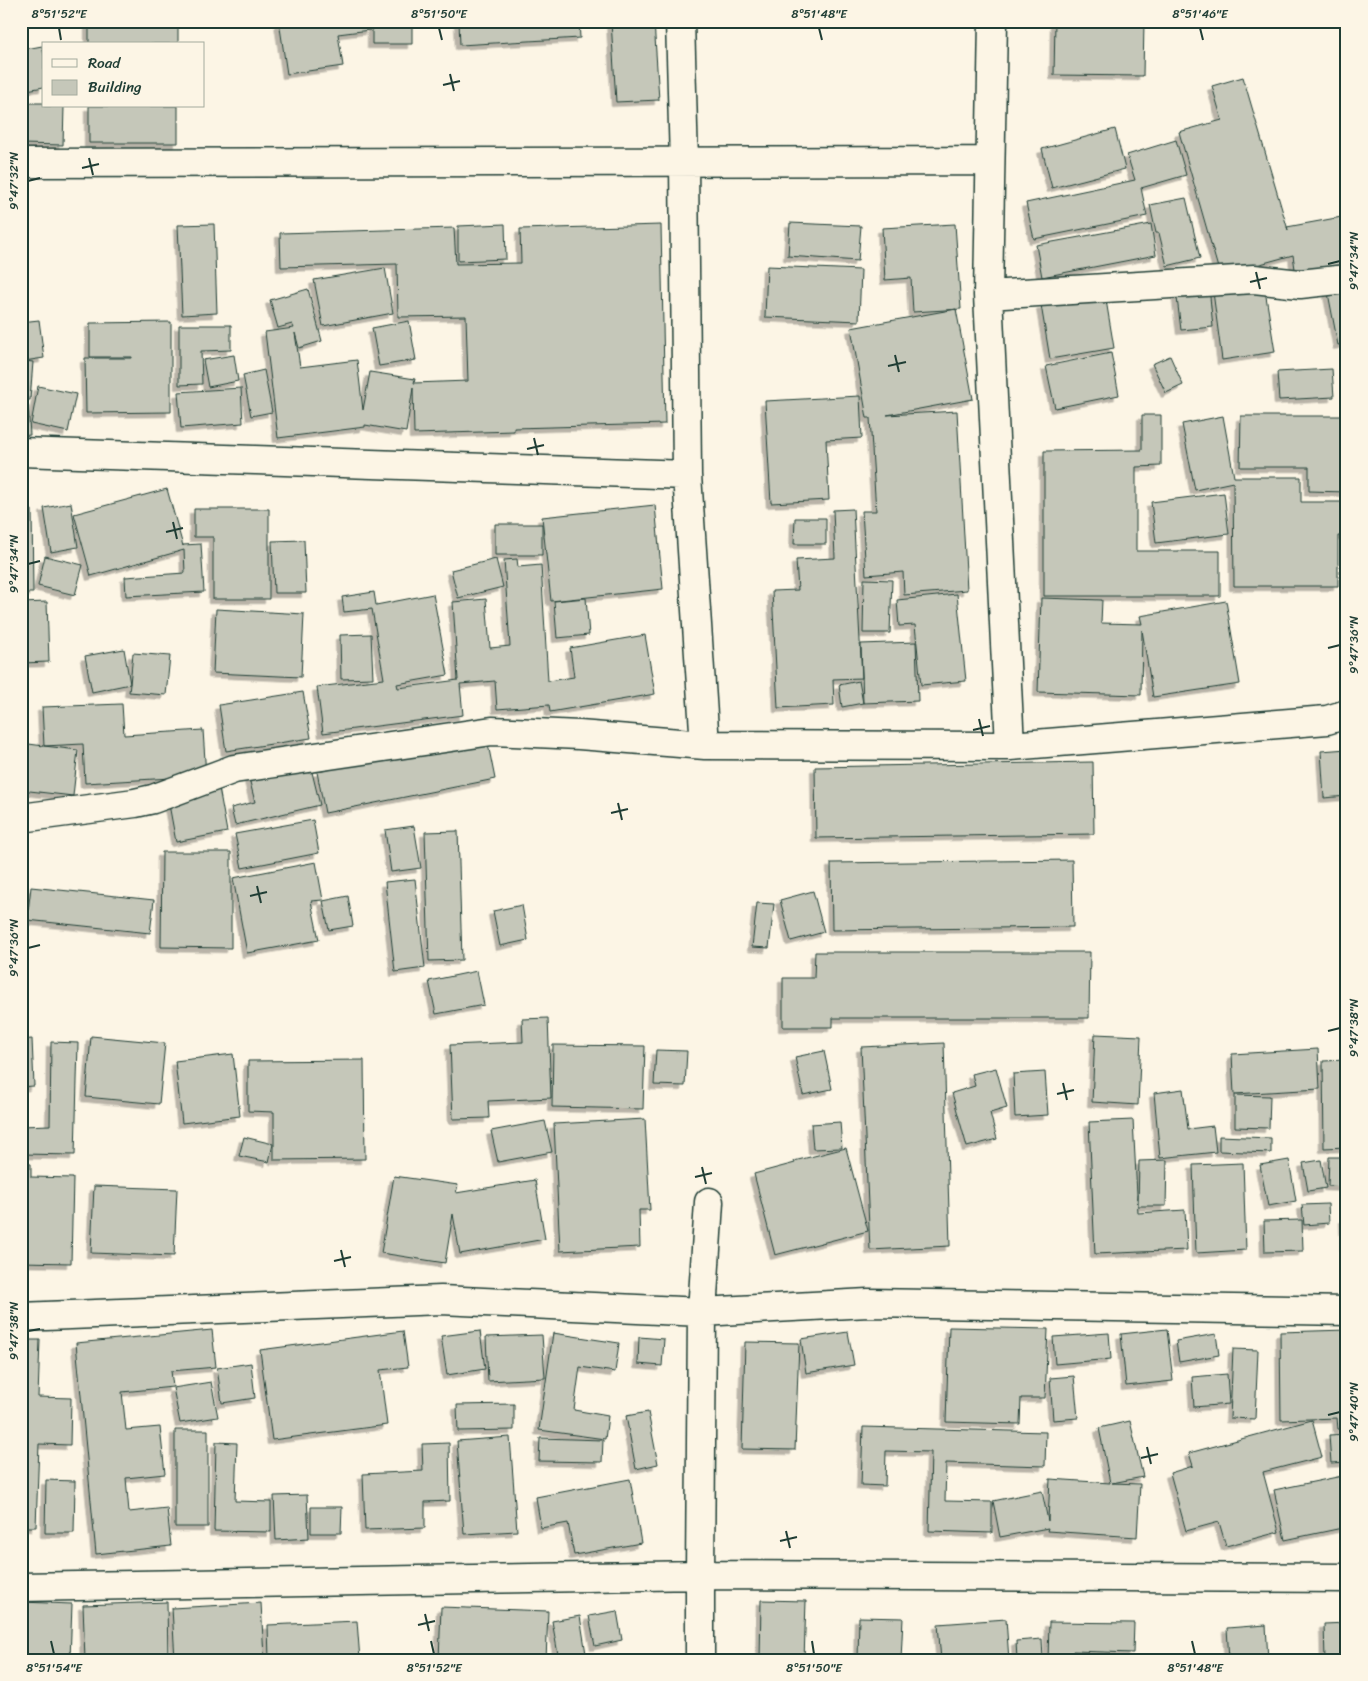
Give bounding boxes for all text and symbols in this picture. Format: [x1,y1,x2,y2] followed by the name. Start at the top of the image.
[31,3,88,25] text: 8°51'52"E
[411,3,468,25] text: 8°51'50"E
[791,3,848,25] text: 8°51'48"E
[1172,3,1229,25] text: 8°51'46"E
[42,42,205,108] legend
[88,50,121,76] text: Road
[88,74,142,100] text: Building
[3,151,25,210] text: 9°47'32"N
[1343,231,1365,290] text: 9°47'34"N
[3,534,25,593] text: 9°47'34"N
[1343,615,1365,674] text: 9°47'36"N
[3,918,25,977] text: 9°47'36"N
[1343,998,1365,1057] text: 9°47'38"N
[3,1301,25,1360] text: 9°47'38"N
[1343,1381,1365,1442] text: 9°47'40"N
[26,1657,83,1679] text: 8°51'54"E
[406,1657,463,1679] text: 8°51'52"E
[786,1657,843,1679] text: 8°51'50"E
[1167,1657,1224,1679] text: 8°51'48"E

